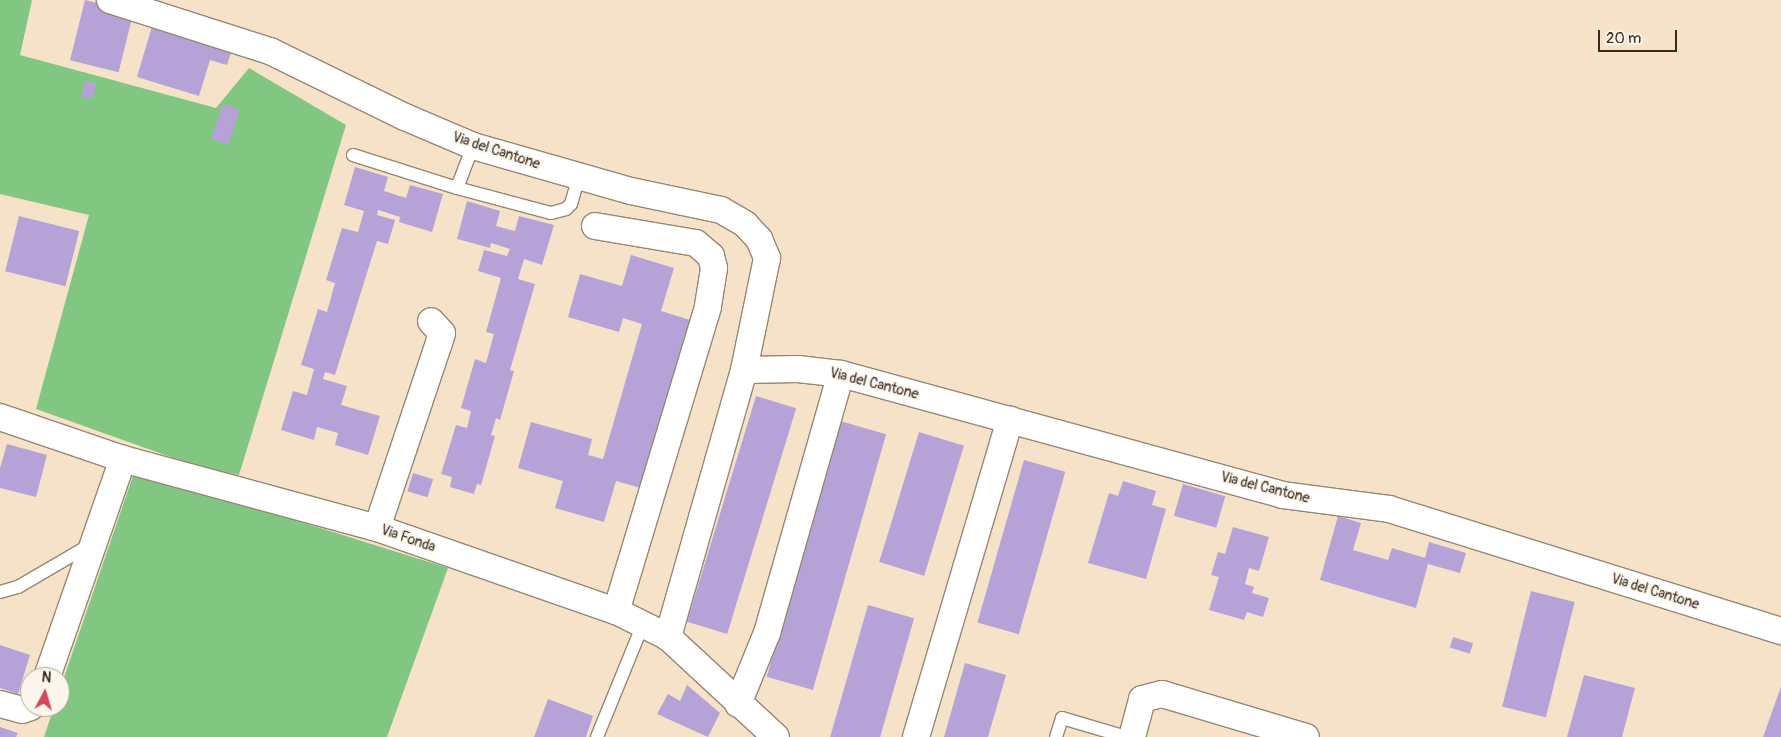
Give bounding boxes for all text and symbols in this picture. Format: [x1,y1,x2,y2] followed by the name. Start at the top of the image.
[1601,20,1680,52] scale bar
[1606,29,1641,48] text: 20 m
[450,129,542,173] street label: Via del Cantone
[828,365,920,403] street label: Via del Cantone
[1219,469,1311,507] street label: Via del Cantone
[378,522,438,556] street label: Via Fonda
[1609,571,1701,613] street label: Via del Cantone
[20,667,70,717] north arrow
[41,669,52,687] text: N

